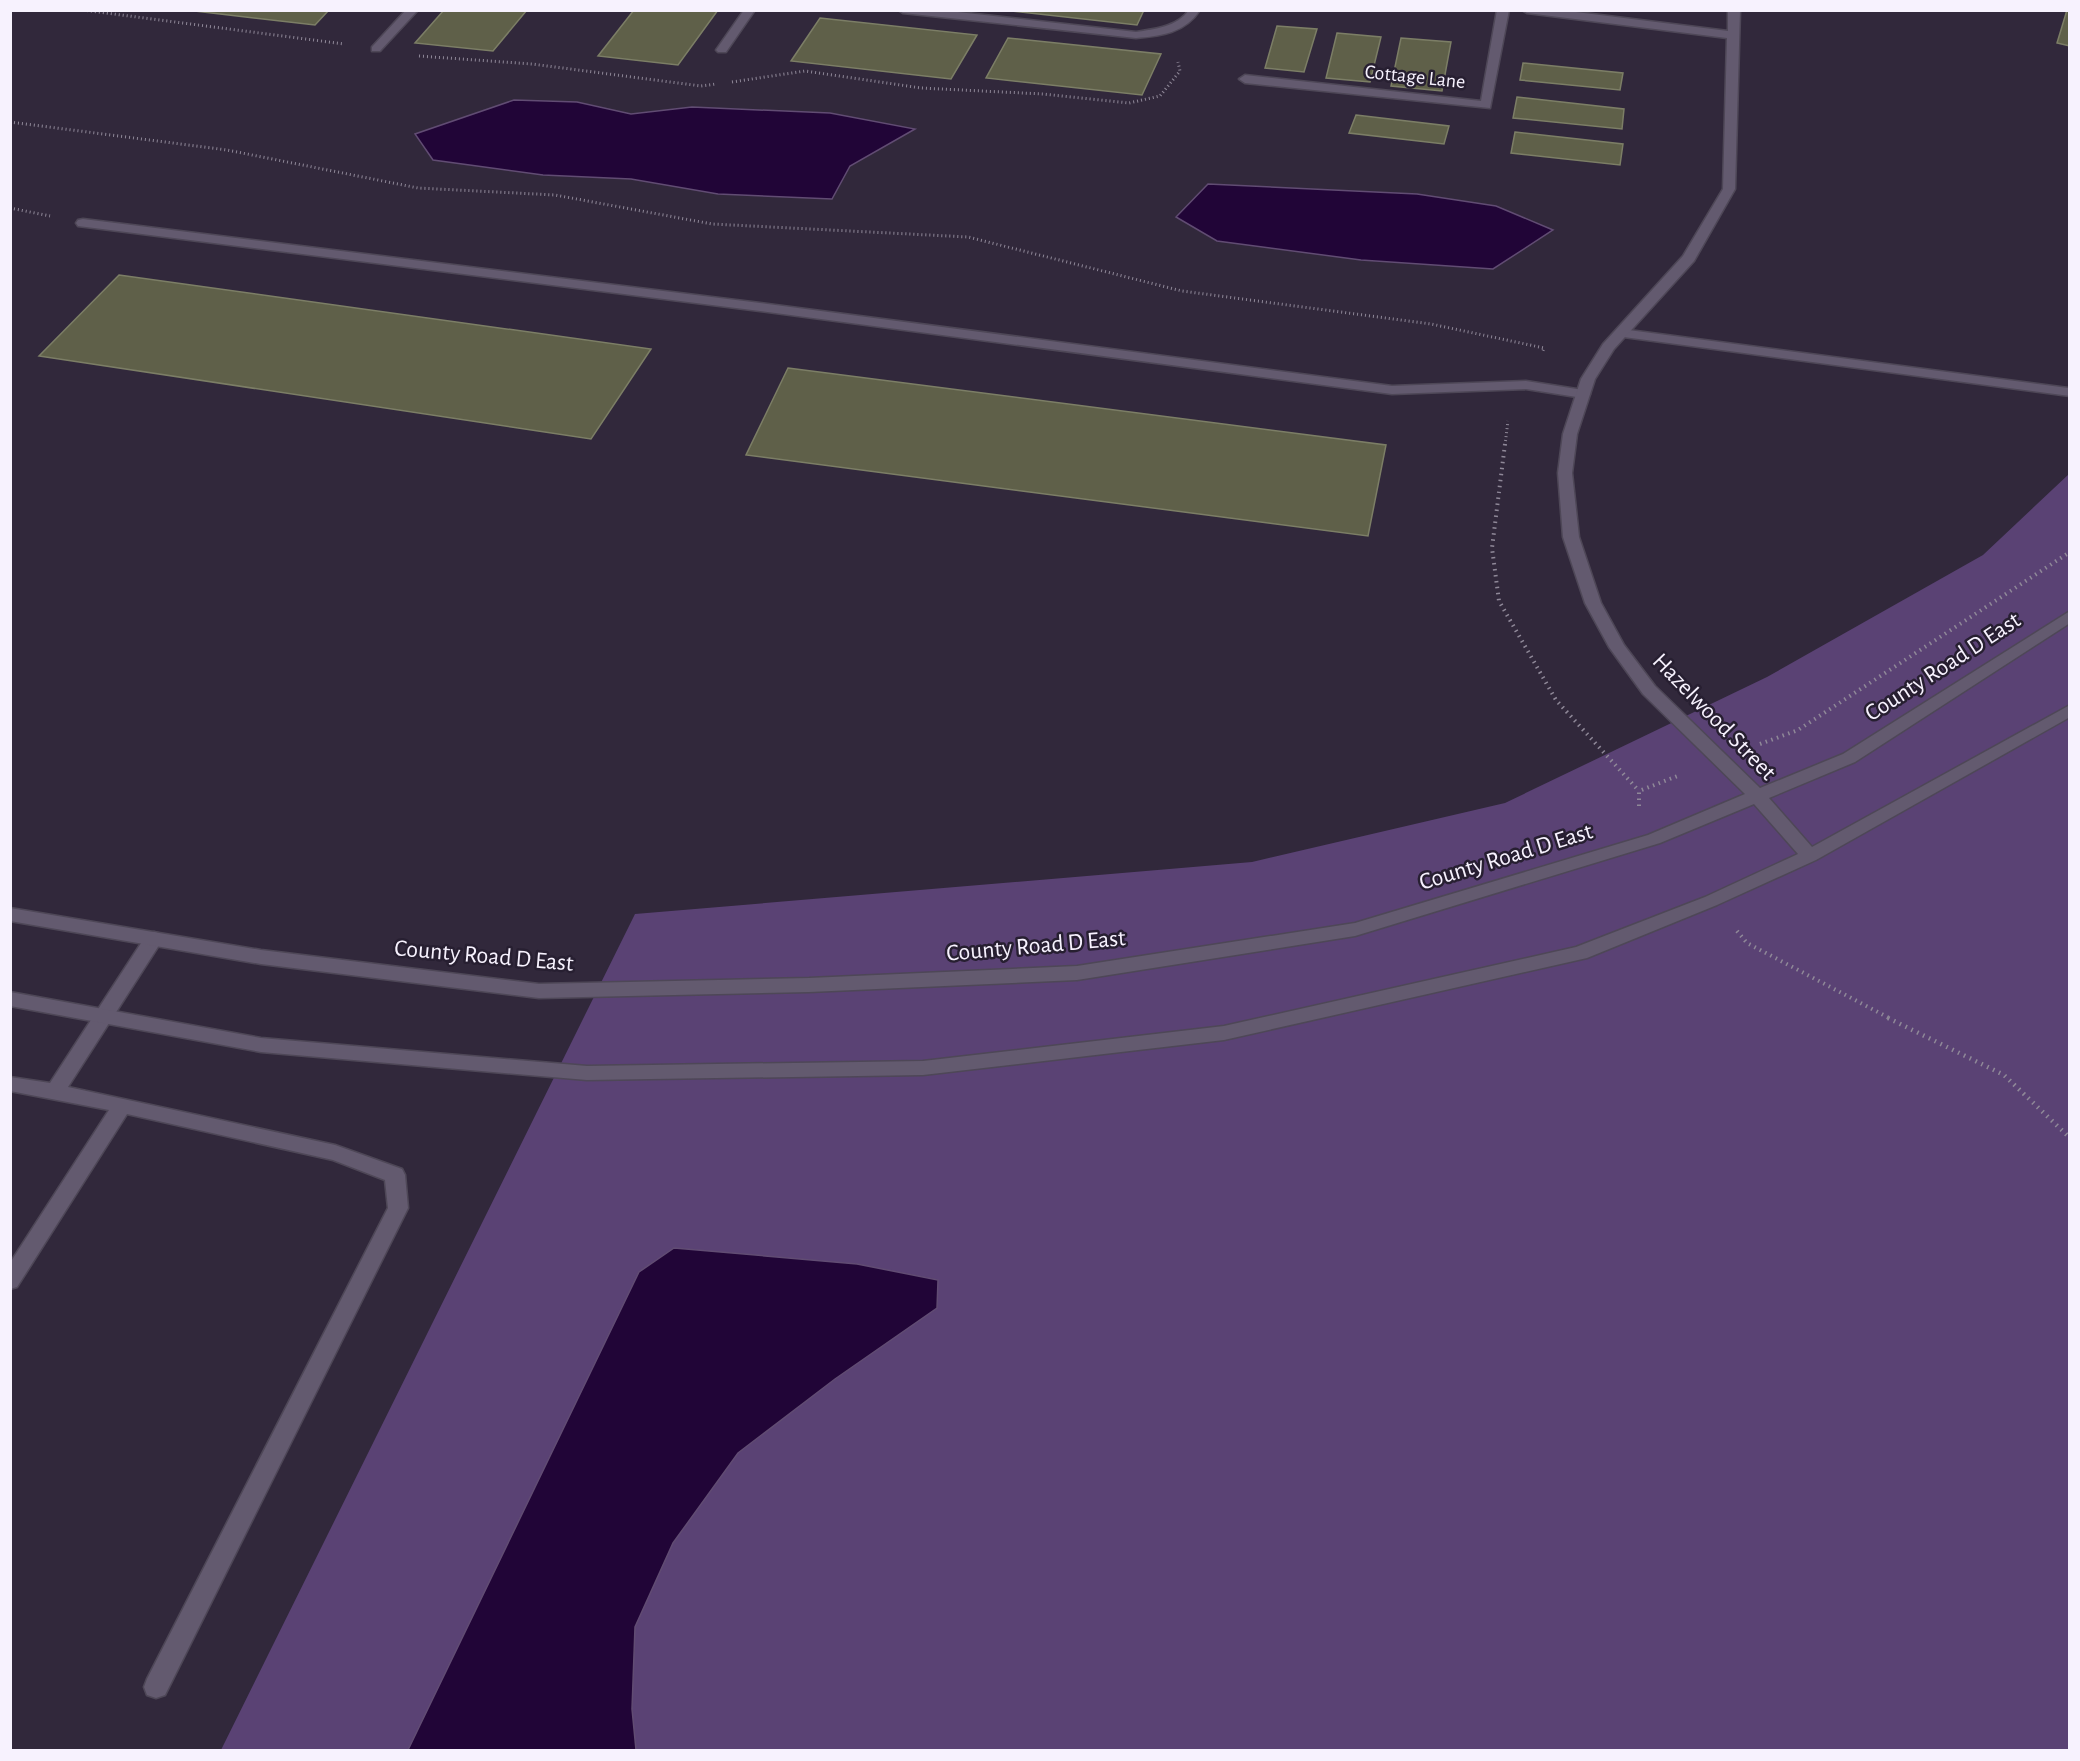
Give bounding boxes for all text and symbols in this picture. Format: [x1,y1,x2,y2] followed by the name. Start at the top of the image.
[1364,62,1466,92] street label: Cottage Lane
[1861,608,2025,726] street label: County Road D East
[1648,649,1780,785] street label: Hazelwood Street
[1416,819,1596,895] street label: County Road D East
[945,926,1127,966] street label: County Road D East
[393,936,575,976] street label: County Road D East

